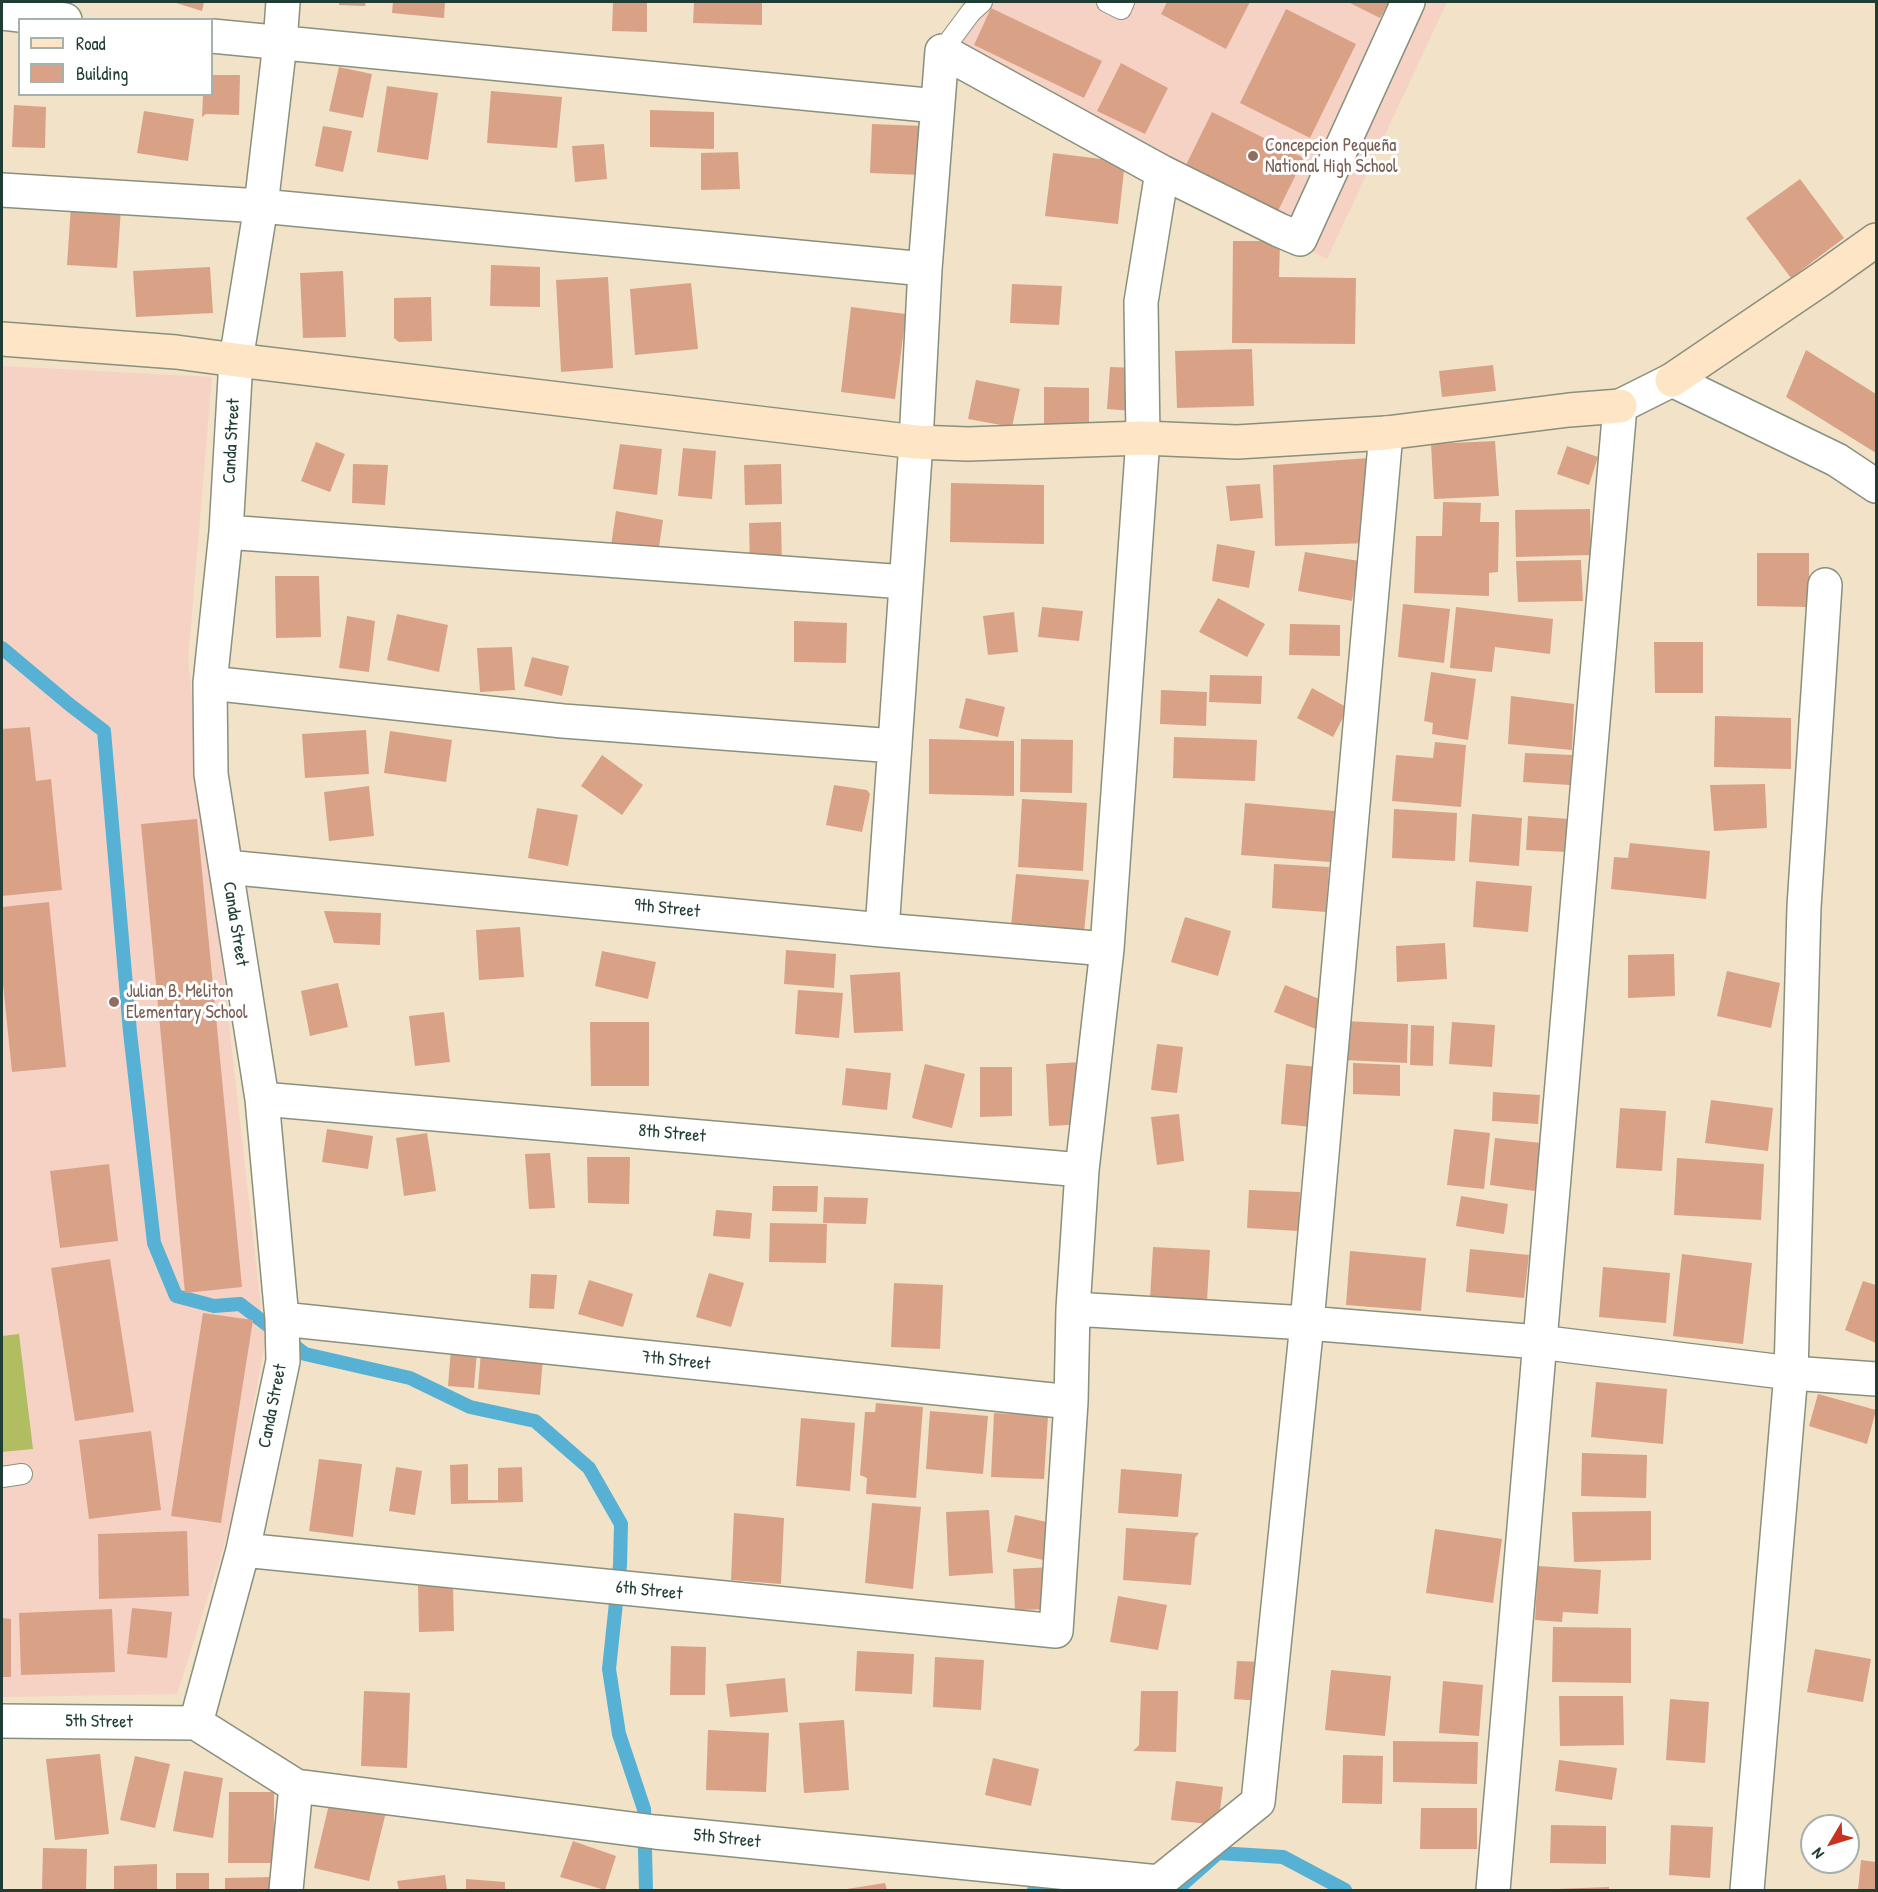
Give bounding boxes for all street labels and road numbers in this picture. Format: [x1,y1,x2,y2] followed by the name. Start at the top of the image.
[219,398,245,484] street label: Canda Street
[218,880,252,968] street label: Canda Street
[633,895,701,923] street label: 9th Street
[637,1120,707,1148] street label: 8th Street
[641,1347,711,1375] street label: 7th Street
[254,1362,292,1450] street label: Canda Street
[615,1577,683,1605] street label: 6th Street
[65,1711,133,1733] street label: 5th Street
[692,1825,762,1853] street label: 5th Street

